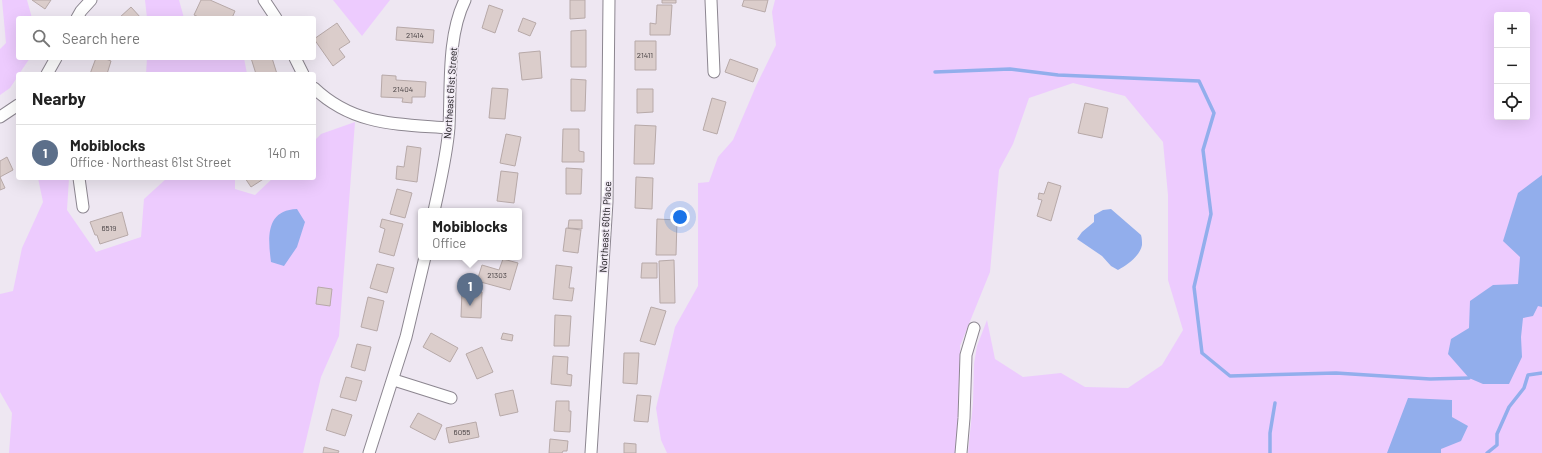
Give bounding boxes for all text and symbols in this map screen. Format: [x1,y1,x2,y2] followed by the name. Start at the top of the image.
[1494,12,1530,120] map controls
[1494,12,1530,48] button: +
[16,16,316,60] search box
[30,27,52,49] icon: search
[62,29,140,47] text: Search here
[406,30,424,40] house number: 21414
[441,46,459,139] street label: Northeast 61st Street
[1494,48,1530,84] button: −
[637,50,653,60] house number: 21411
[393,84,413,94] house number: 21404
[1494,84,1530,120] button: locate
[32,88,86,108] text: Nearby
[70,136,145,154] text: Mobiblocks
[43,145,47,161] text: 1
[268,145,300,161] text: 140 m
[70,154,231,170] text: Office · Northeast 61st Street
[597,181,613,273] street label: Northeast 60th Place
[670,207,690,227] your location
[418,208,522,260] popup
[432,217,508,235] text: Mobiblocks
[102,223,116,233] house number: 6519
[432,235,466,251] text: Office
[487,270,507,280] house number: 21303
[457,273,483,306] pin: 1
[454,427,470,437] house number: 6055

